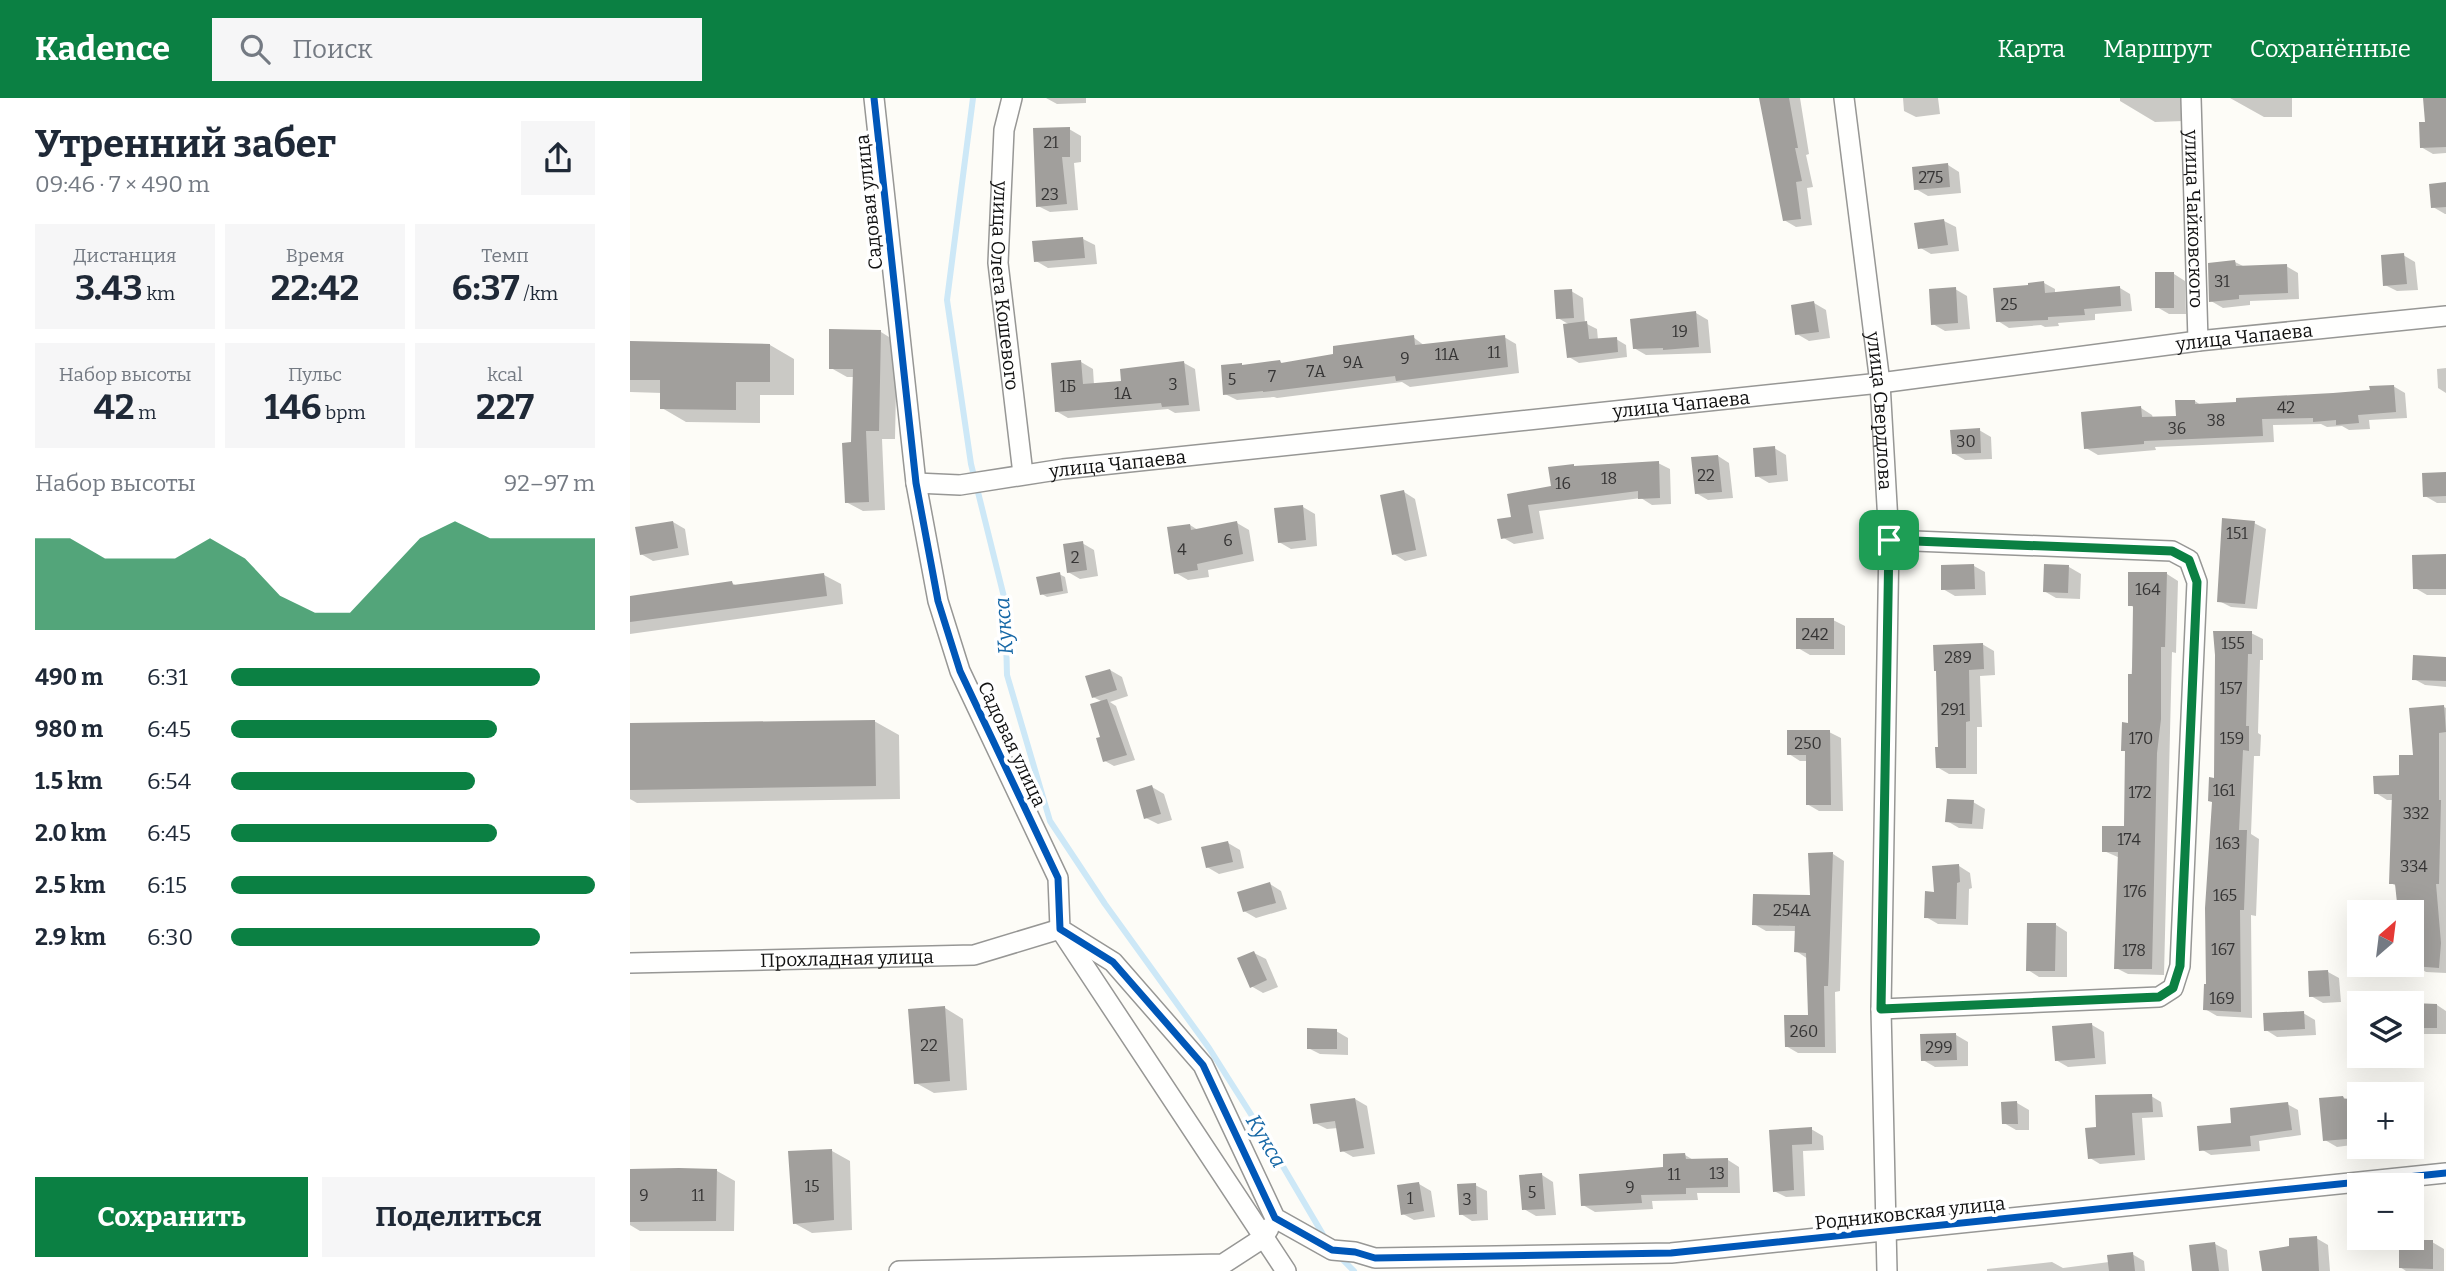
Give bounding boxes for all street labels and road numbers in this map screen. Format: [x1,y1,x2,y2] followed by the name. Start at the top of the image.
[2180,128,2209,308] street label: улица Чайковского
[850,133,888,271] street label: Садовая улица
[986,179,1024,391] street label: улица Олега Кошевого
[2173,318,2314,355] street label: улица Чапаева
[1862,329,1898,491] street label: улица Свердлова
[1611,385,1752,423] street label: улица Чапаева
[1046,445,1188,483] street label: улица Чапаева
[973,678,1051,811] street label: Садовая улица
[760,944,935,971] street label: Прохладная улица
[1814,1192,2007,1234] street label: Родниковская улица

